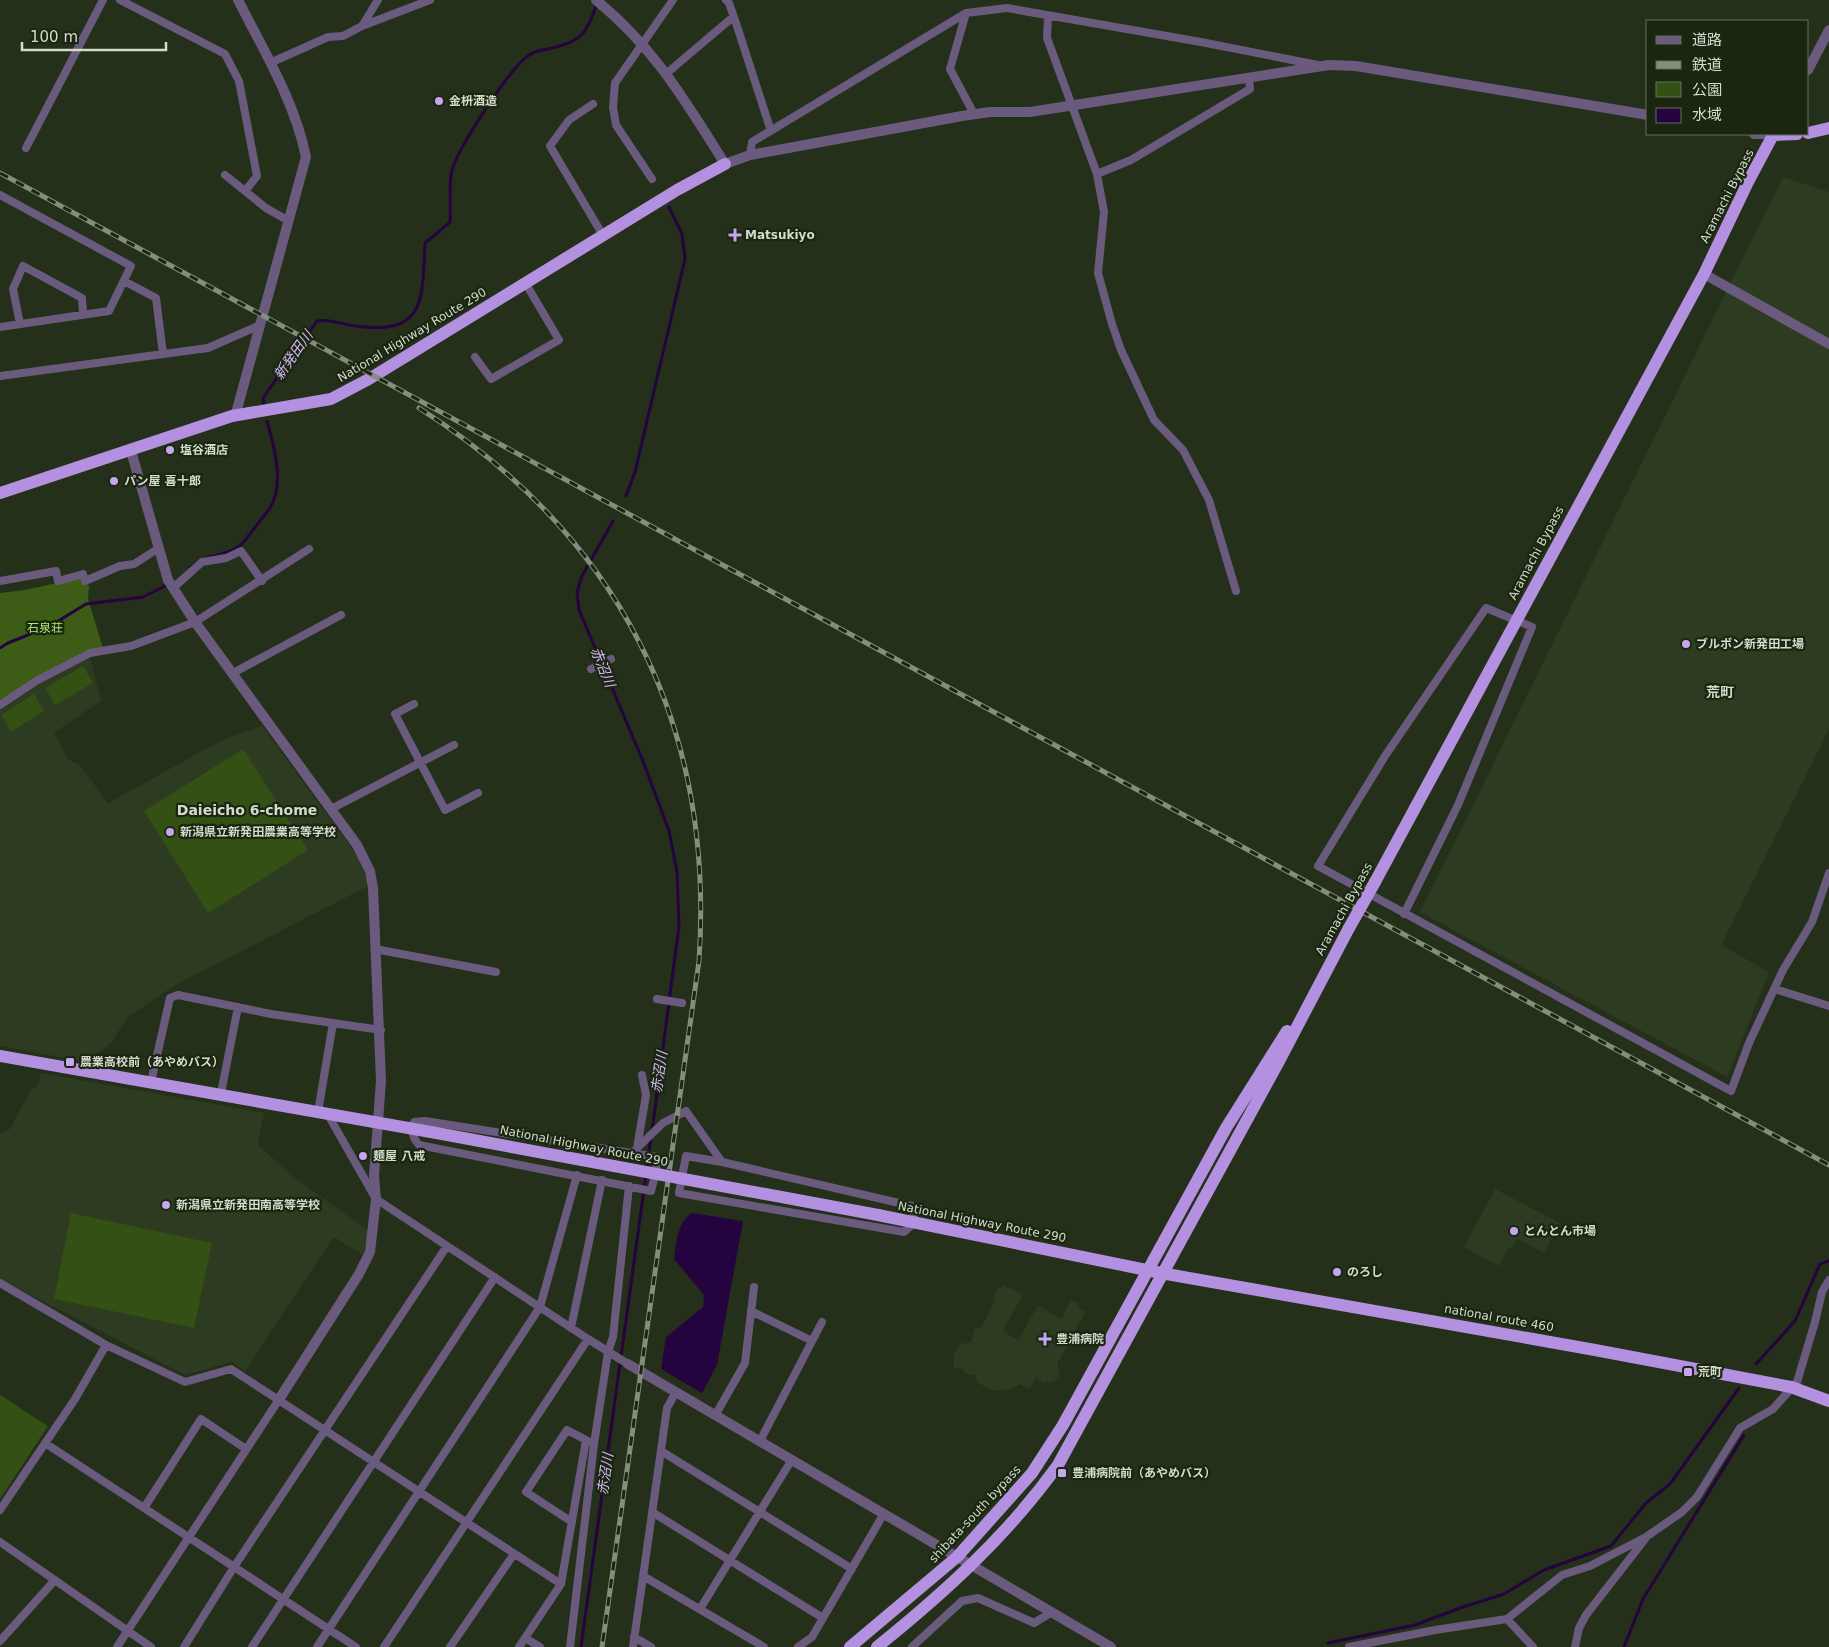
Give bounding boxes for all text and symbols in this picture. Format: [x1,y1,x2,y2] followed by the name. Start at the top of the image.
[22,20,166,52] scale bar
[1646,20,1809,135] legend
[30,28,78,46] text: 100 m
[1692,31,1722,49] text: 道路
[1692,56,1722,74] text: 鉄道
[1692,81,1722,99] text: 公園
[449,94,497,108] place label: 金枡酒造
[433,95,445,107] marker: 金枡酒造
[1692,106,1722,124] text: 水域
[1697,147,1757,245] street label: Aramachi Bypass
[745,228,815,242] place label: Matsukiyo
[729,229,741,241] marker: Matsukiyo
[335,285,489,385] street label: National Highway Route 290
[270,326,317,383] water label: 新発田川
[180,443,228,457] place label: 塩谷酒店
[164,444,176,456] marker: 塩谷酒店
[124,474,201,488] place label: パン屋 喜十郎
[108,475,120,487] marker: パン屋 喜十郎
[1505,504,1567,602] street label: Aramachi Bypass
[27,621,63,635] park label: 石泉荘
[1696,637,1804,651] place label: ブルボン新発田工場
[1680,638,1692,650] marker: ブルボン新発田工場
[588,645,619,691] water label: 赤沼川
[1706,684,1734,700] district label: 荒町
[177,802,317,818] district label: Daieicho 6-chome
[180,825,336,839] place label: 新潟県立新発田農業高等学校
[164,826,176,838] marker: 新潟県立新発田農業高等学校
[1313,860,1375,958] street label: Aramachi Bypass
[648,1048,670,1094] water label: 赤沼川
[80,1055,224,1069] place label: 農業高校前（あやめバス）
[64,1056,76,1068] marker: 農業高校前（あやめバス）
[499,1123,669,1169] street label: National Highway Route 290
[373,1149,425,1163] place label: 麺屋 八戒
[357,1150,369,1162] marker: 麺屋 八戒
[176,1198,320,1212] place label: 新潟県立新発田南高等学校
[160,1199,172,1211] marker: 新潟県立新発田南高等学校
[897,1199,1067,1245] street label: National Highway Route 290
[1524,1224,1596,1238] place label: とんとん市場
[1508,1225,1520,1237] marker: とんとん市場
[1347,1265,1383,1279] place label: のろし
[1331,1266,1343,1278] marker: のろし
[1443,1301,1555,1335] street label: national route 460
[1038,1332,1052,1346] marker: 豊浦病院
[1056,1332,1104,1346] place label: 豊浦病院
[1698,1365,1722,1379] place label: 荒町
[1682,1366,1694,1378] marker: 荒町
[594,1450,616,1496] water label: 赤沼川
[926,1462,1024,1566] street label: shibata-south bypass
[1072,1466,1216,1480] place label: 豊浦病院前（あやめバス）
[1056,1467,1068,1479] marker: 豊浦病院前（あやめバス）

